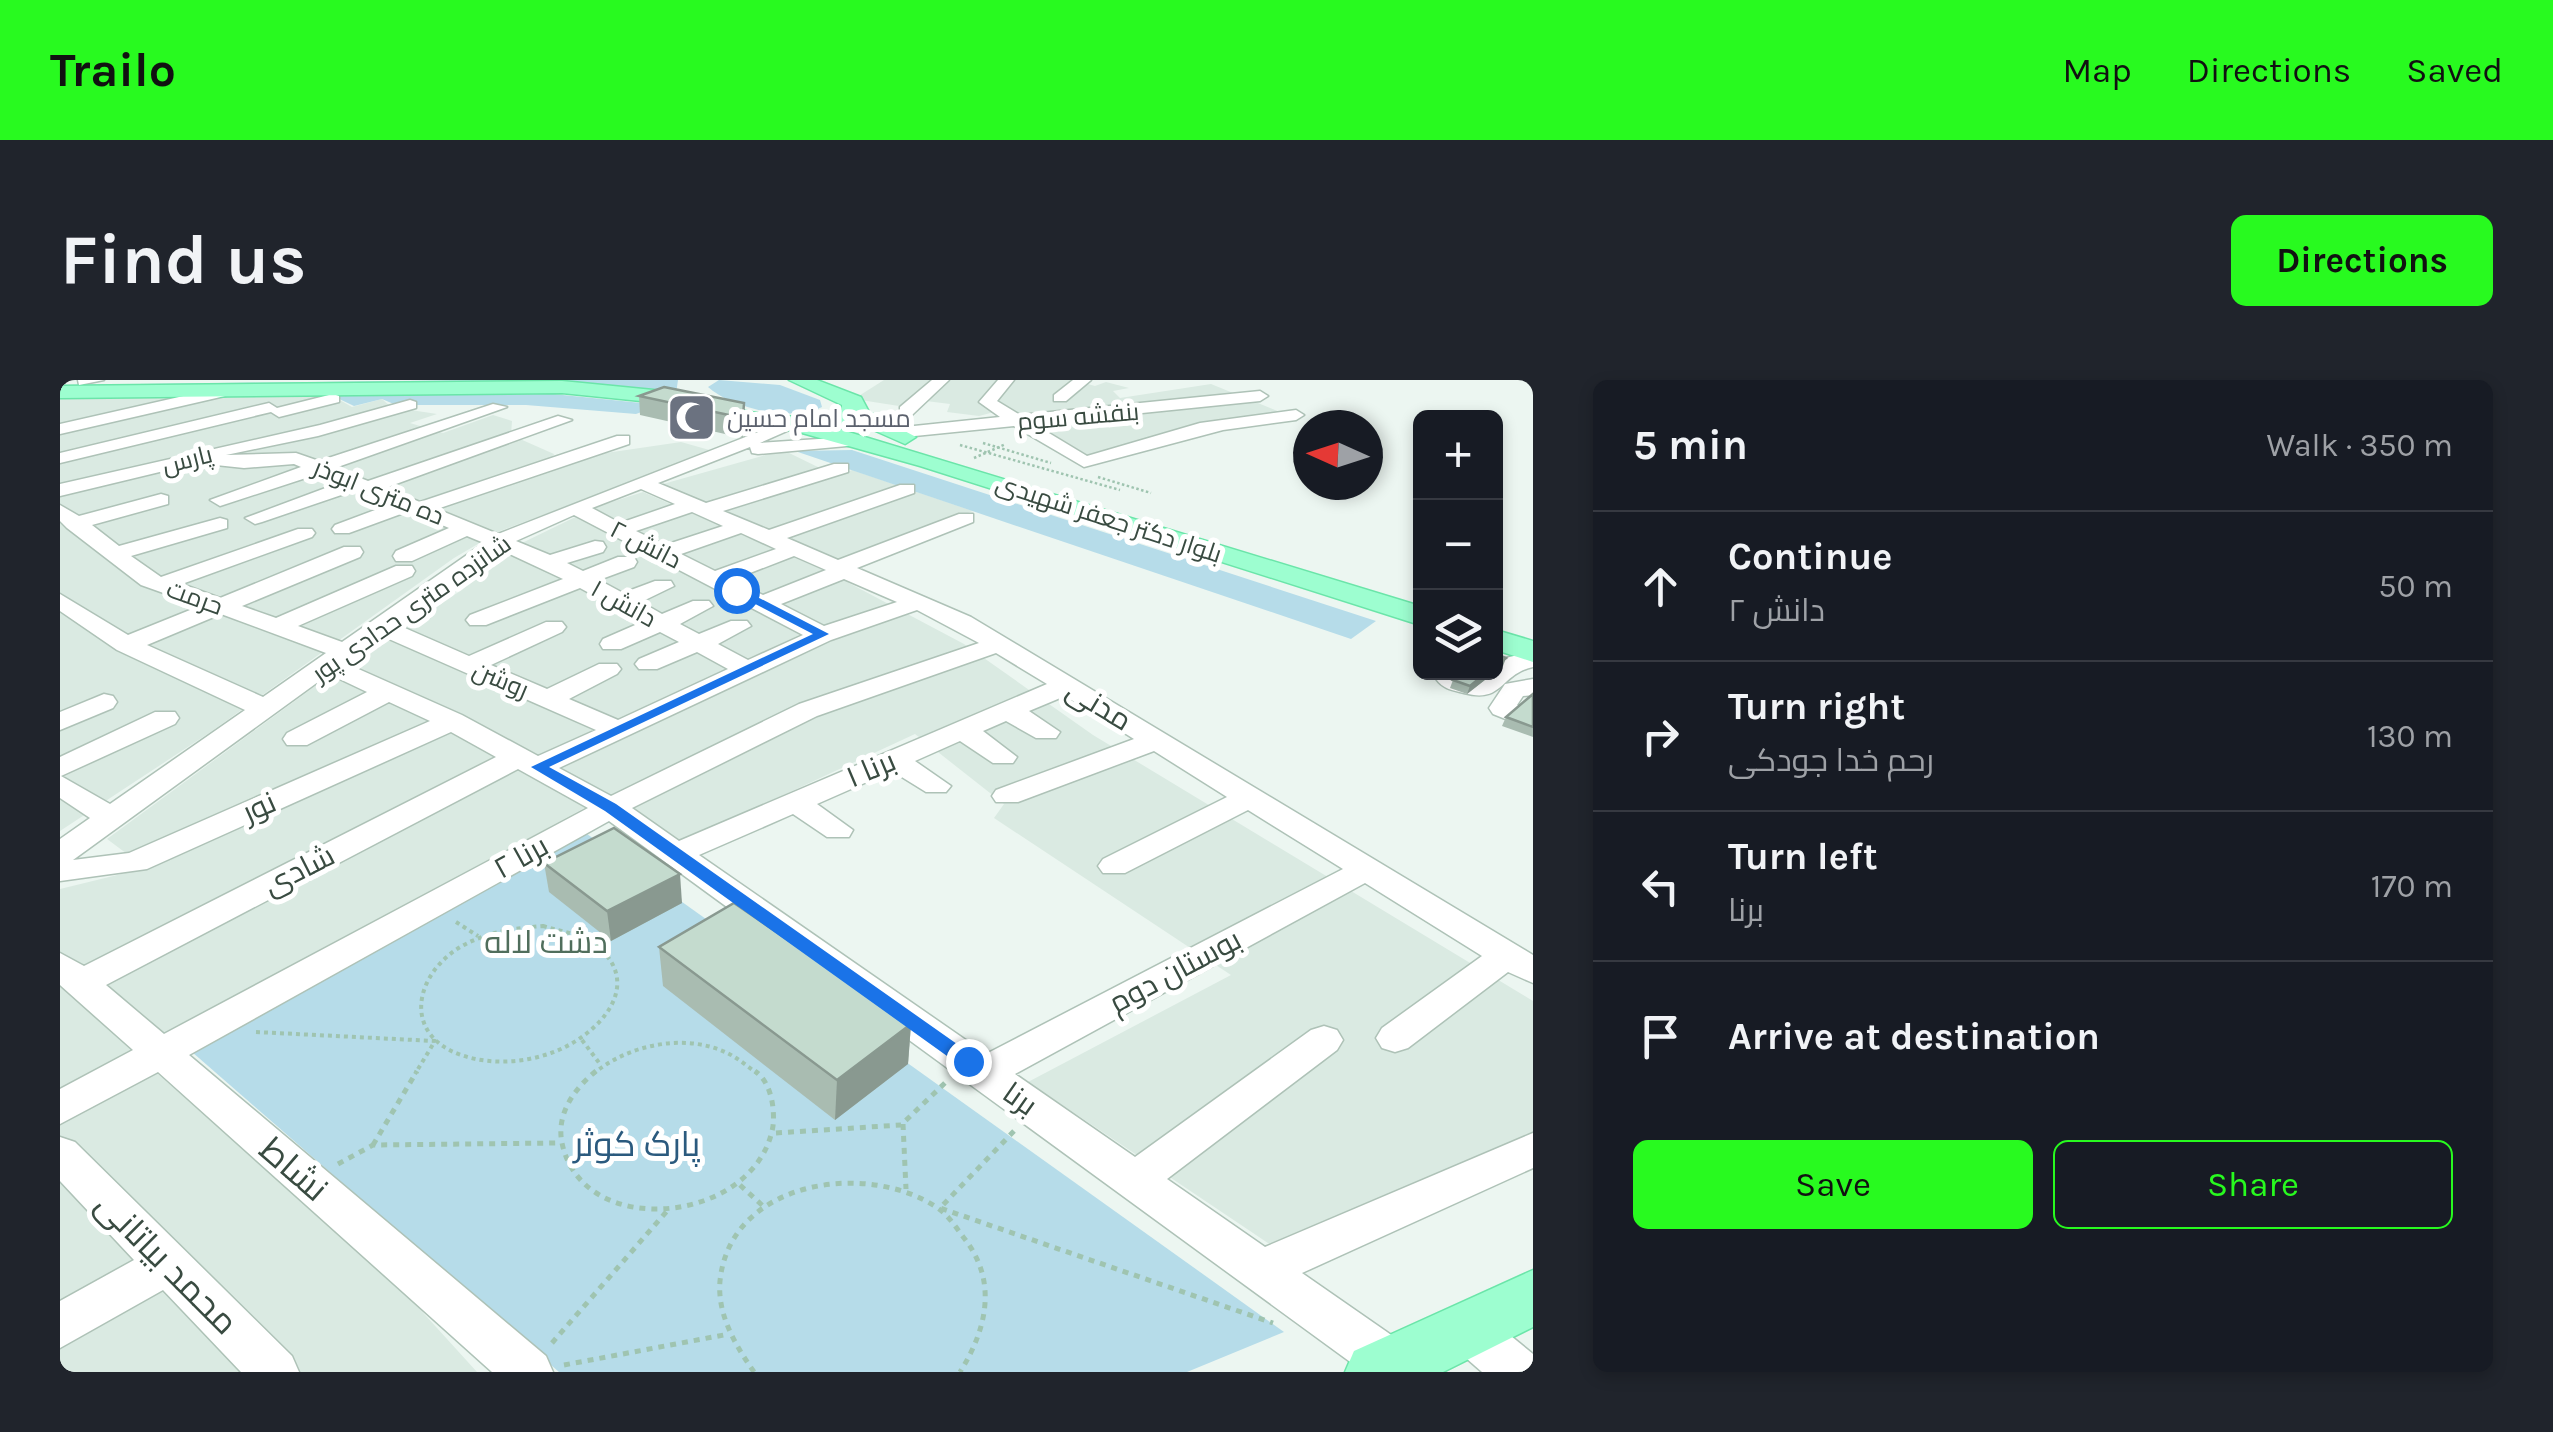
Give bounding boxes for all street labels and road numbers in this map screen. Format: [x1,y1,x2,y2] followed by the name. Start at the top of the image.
[1016,397,1141,439] street label: بنفشه سوم
[159,439,216,482] street label: پارس
[307,451,448,531] street label: ده متری ابوذر
[992,468,1226,569] street label: بلوار دکتر جعفر شهیدی
[605,514,686,575] street label: دانش ۲
[305,529,517,691] street label: شانزده متری حدادی پور
[163,574,227,621] street label: حرمت
[586,574,662,633] street label: دانش ۱
[468,655,533,704] street label: روشن
[1060,672,1138,738] street label: مدنی
[841,743,901,795] street label: برنا ۱
[235,784,282,831] street label: نور
[487,827,555,887] street label: برنا ۲
[257,837,341,903] street label: شادی
[1103,921,1248,1023] street label: بوستان دوم
[996,1075,1044,1123] street label: برنا
[251,1129,336,1210] street label: نشاط
[87,1184,246,1343] street label: محمد بیاتانی

